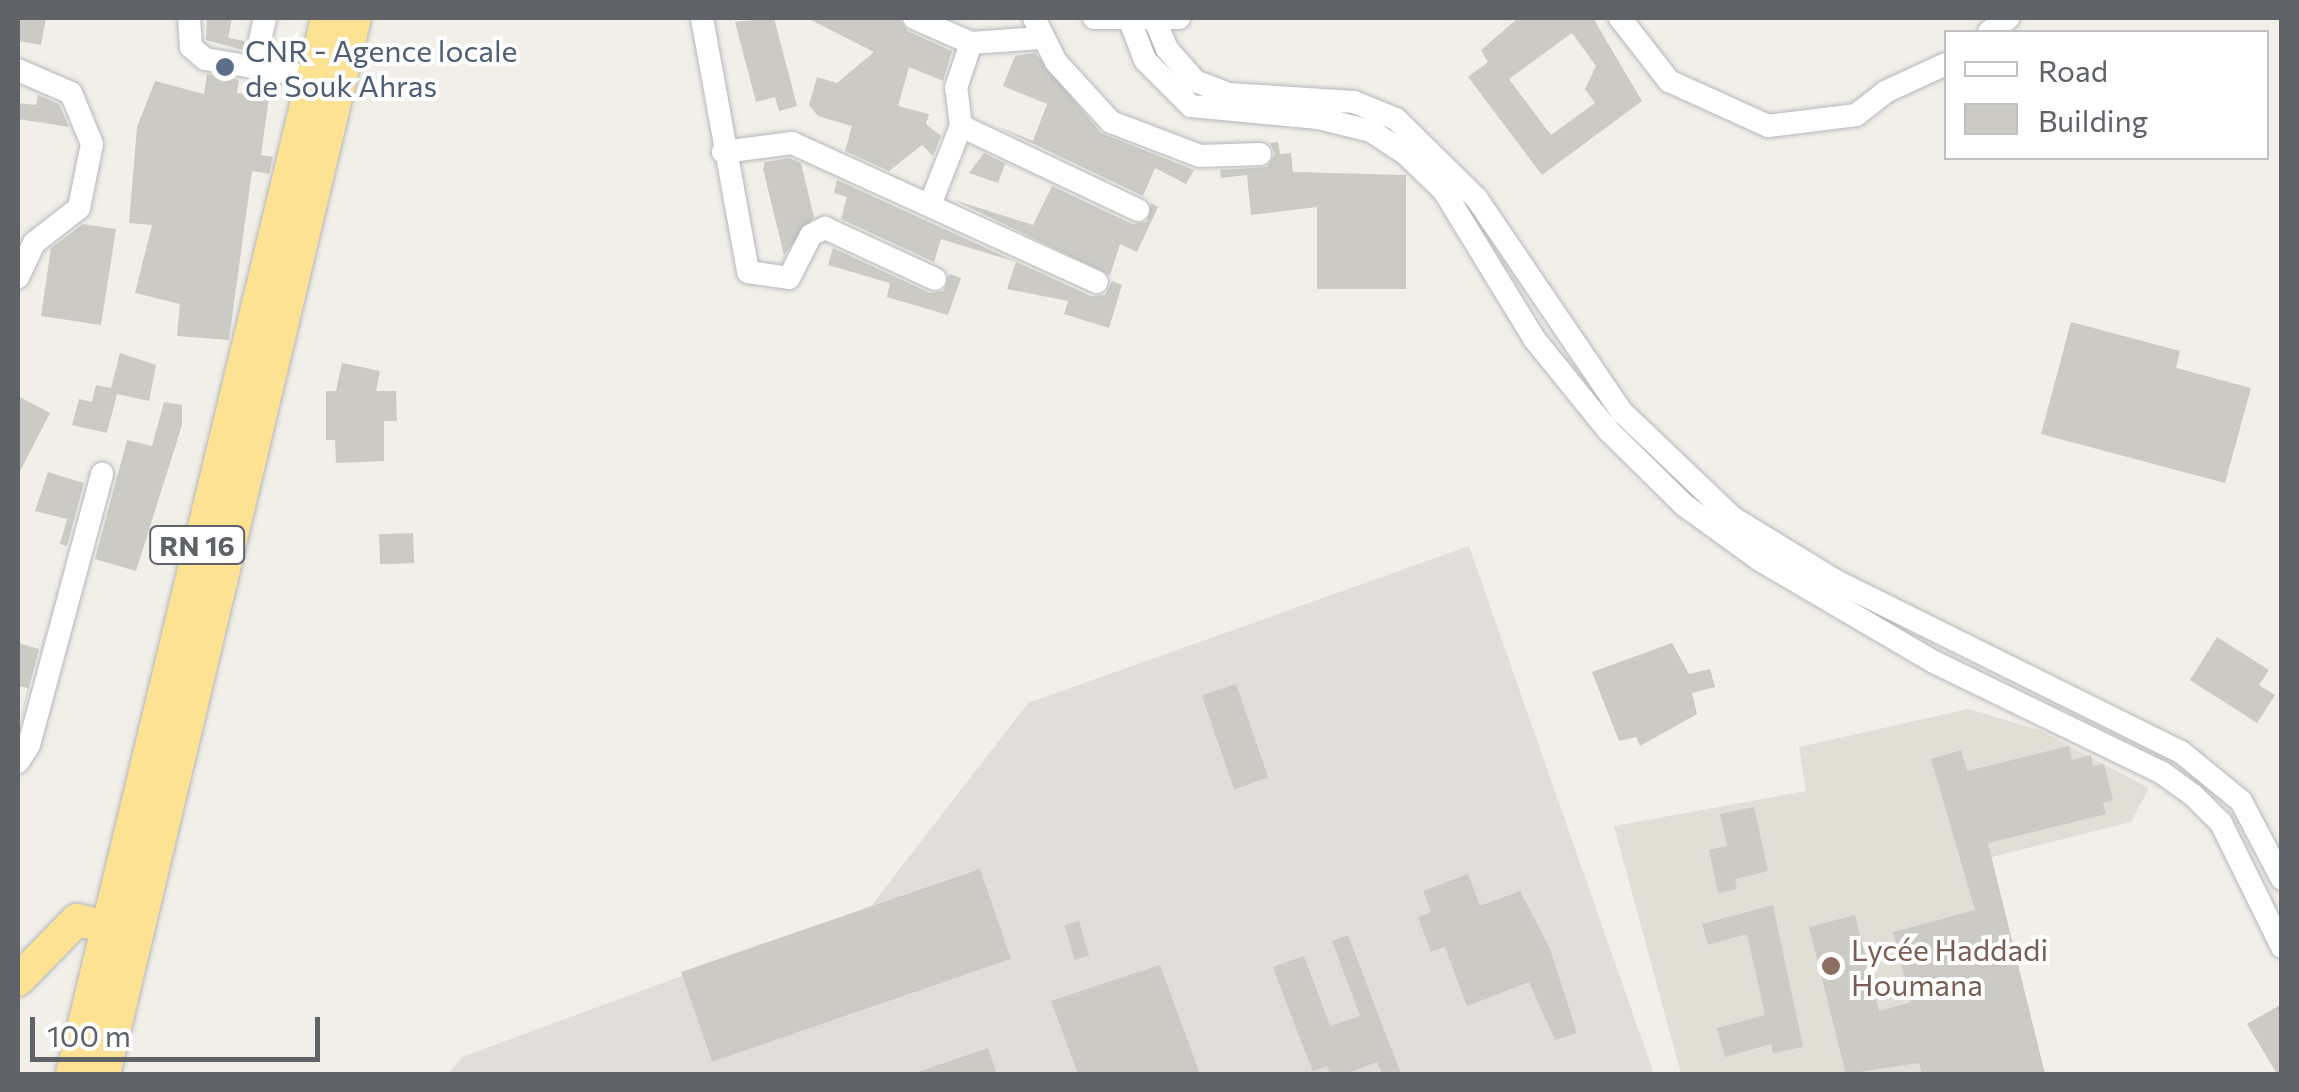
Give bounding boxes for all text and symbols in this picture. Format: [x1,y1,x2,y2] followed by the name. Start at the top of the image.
[1944,30,2269,160] legend
[245,32,517,102] place label: CNR - Agence locale de Souk Ahras
[2038,51,2108,88] text: Road
[214,56,236,78] marker: CNR - Agence locale de Souk Ahras
[2038,101,2148,138] text: Building
[147,522,247,568] road number: RN 16
[1851,931,2048,1002] place label: Lycée Haddadi Houmana
[1820,955,1842,977] marker: Lycée Haddadi Houmana
[35,997,325,1059] scale bar
[47,1016,131,1053] text: 100 m

